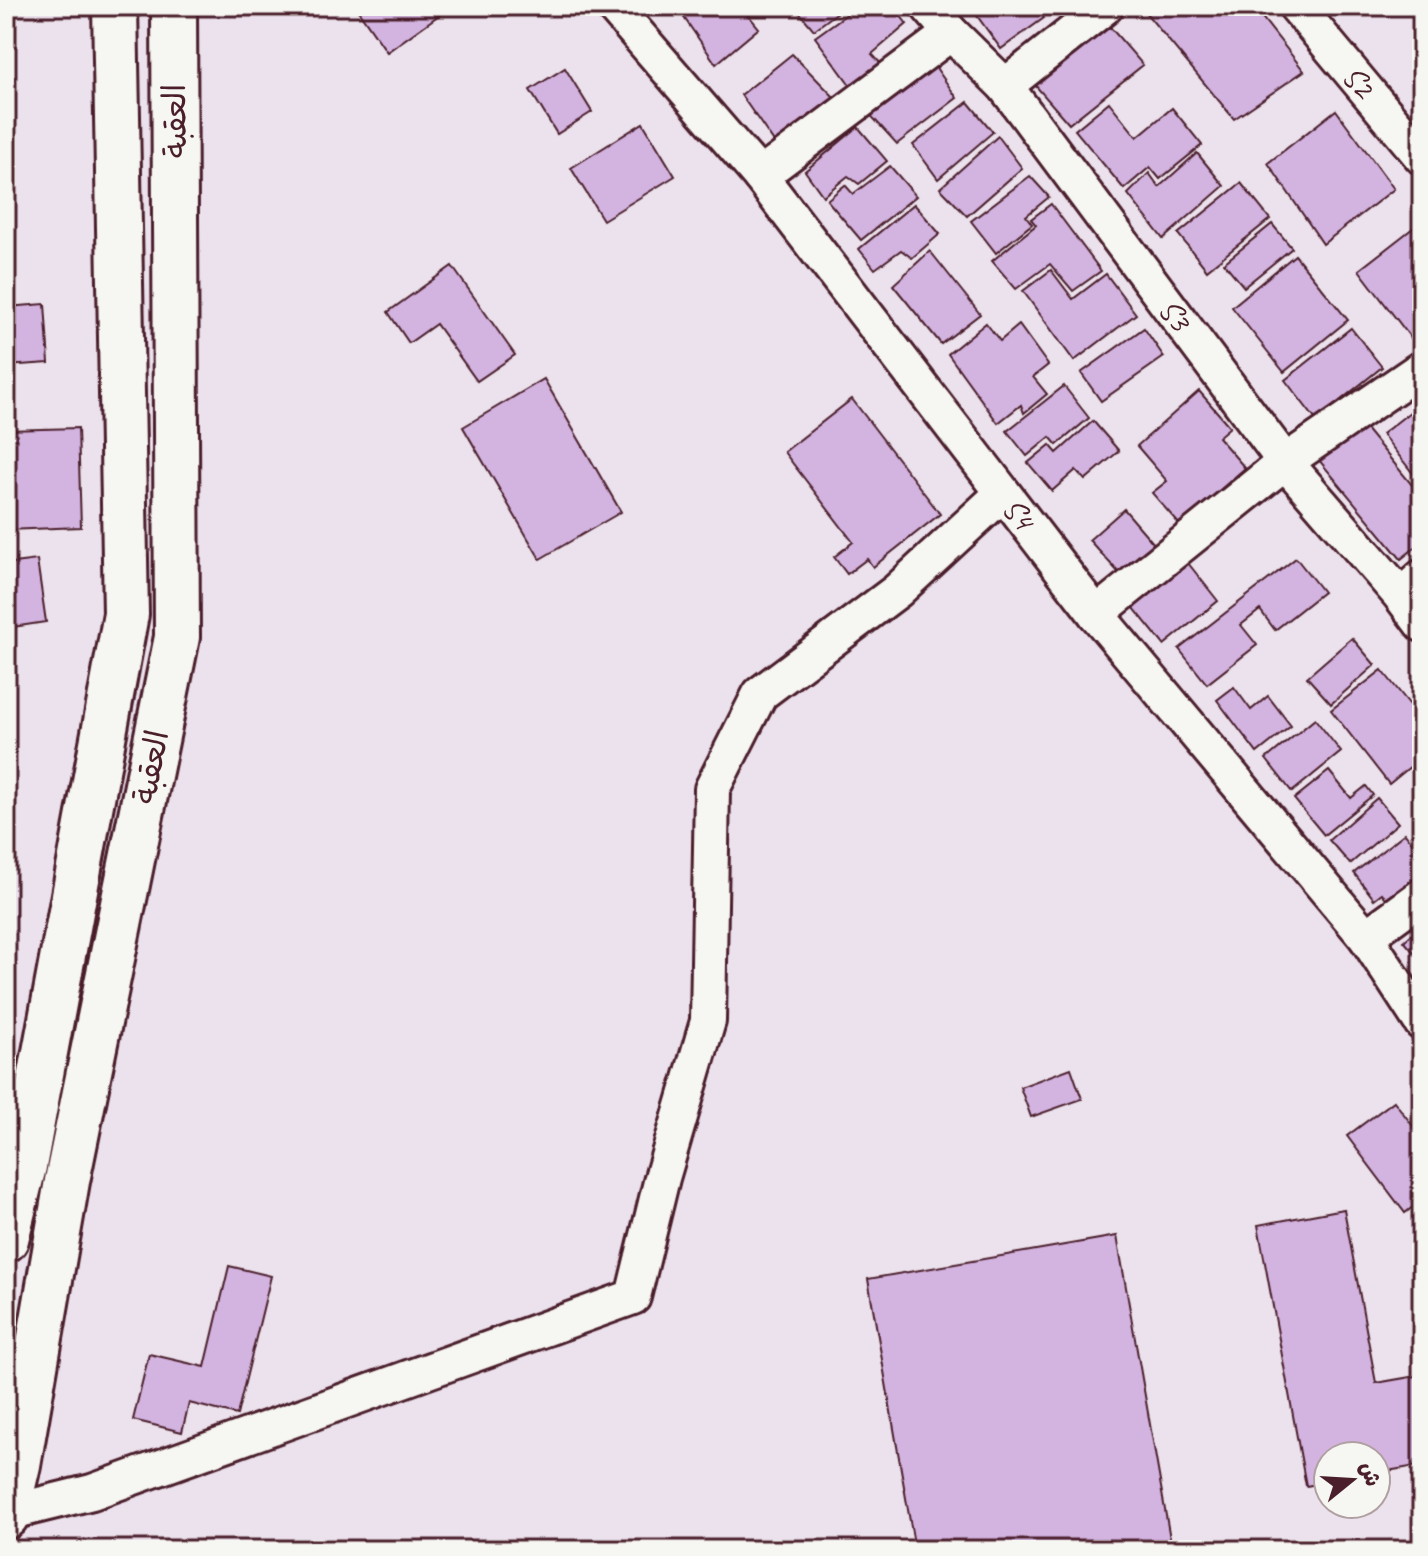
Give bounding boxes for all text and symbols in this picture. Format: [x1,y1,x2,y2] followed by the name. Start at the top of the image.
[1333,57,1386,108] street label: S2
[154,83,196,159] street label: العقبة
[1150,290,1202,341] street label: S3
[993,489,1046,541] street label: S4
[124,727,178,807] street label: العقبة
[1312,1440,1392,1520] north arrow
[1353,1458,1387,1490] text: ش

